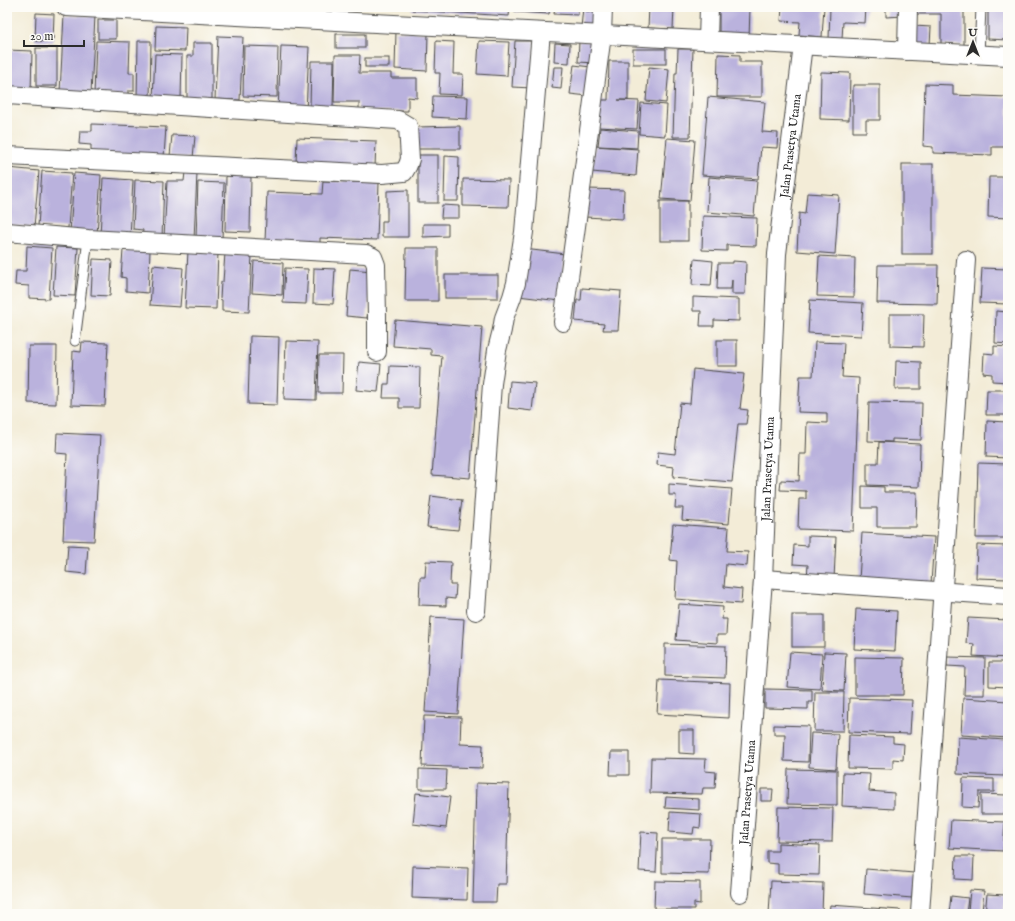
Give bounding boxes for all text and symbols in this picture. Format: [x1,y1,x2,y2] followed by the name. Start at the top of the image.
[24,22,84,48] scale bar
[953,22,993,62] north arrow
[967,26,978,40] text: U
[30,29,53,44] text: 20 m
[777,92,805,201] street label: Jalan Prasetya Utama
[758,415,778,524] street label: Jalan Prasetya Utama
[736,739,759,847] street label: Jalan Prasetya Utama

